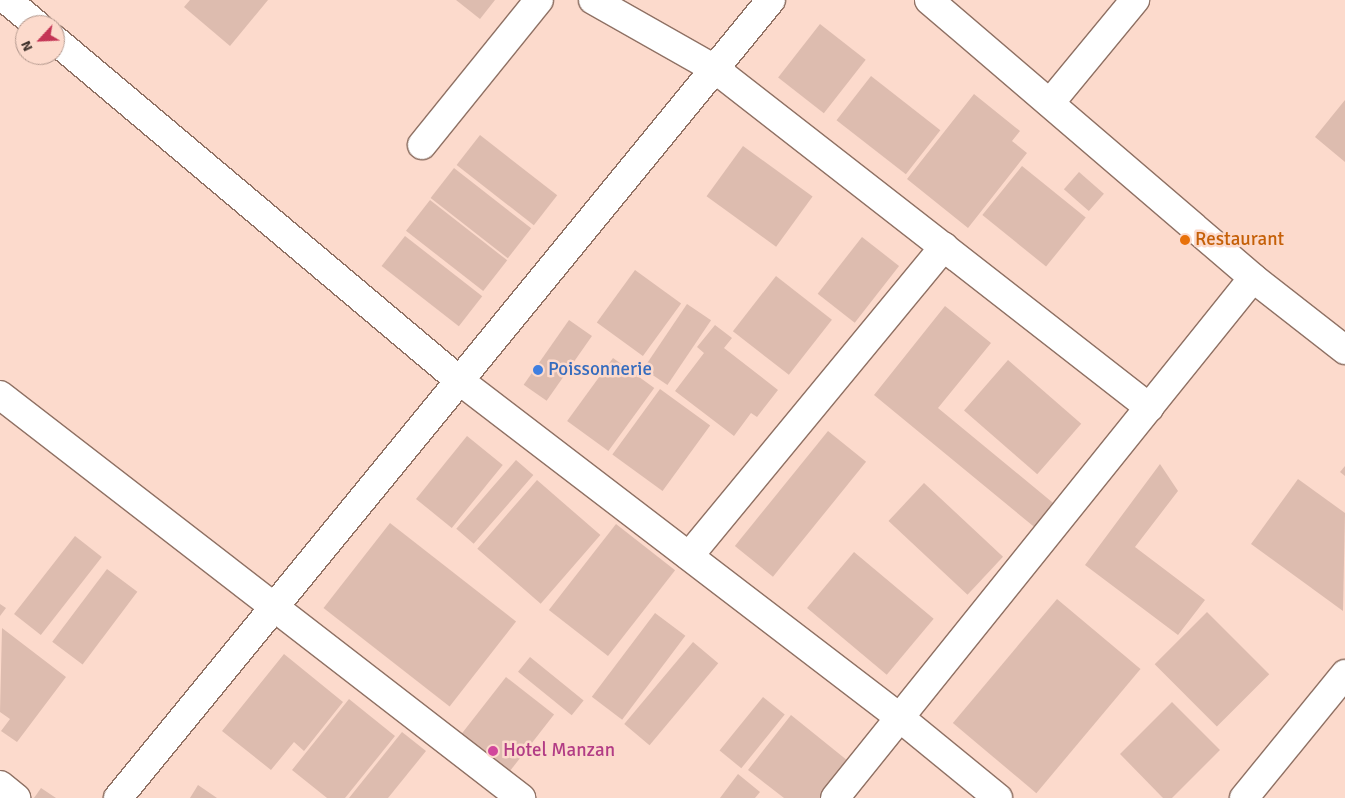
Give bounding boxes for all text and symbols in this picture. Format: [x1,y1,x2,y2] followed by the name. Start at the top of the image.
[15,15,65,65] north arrow
[17,38,37,54] text: N
[1195,229,1284,251] place label: Restaurant
[1179,234,1191,246] marker: Restaurant
[548,359,652,381] place label: Poissonnerie
[532,364,544,376] marker: Poissonnerie
[503,740,615,762] place label: Hotel Manzan
[487,745,499,757] marker: Hotel Manzan

